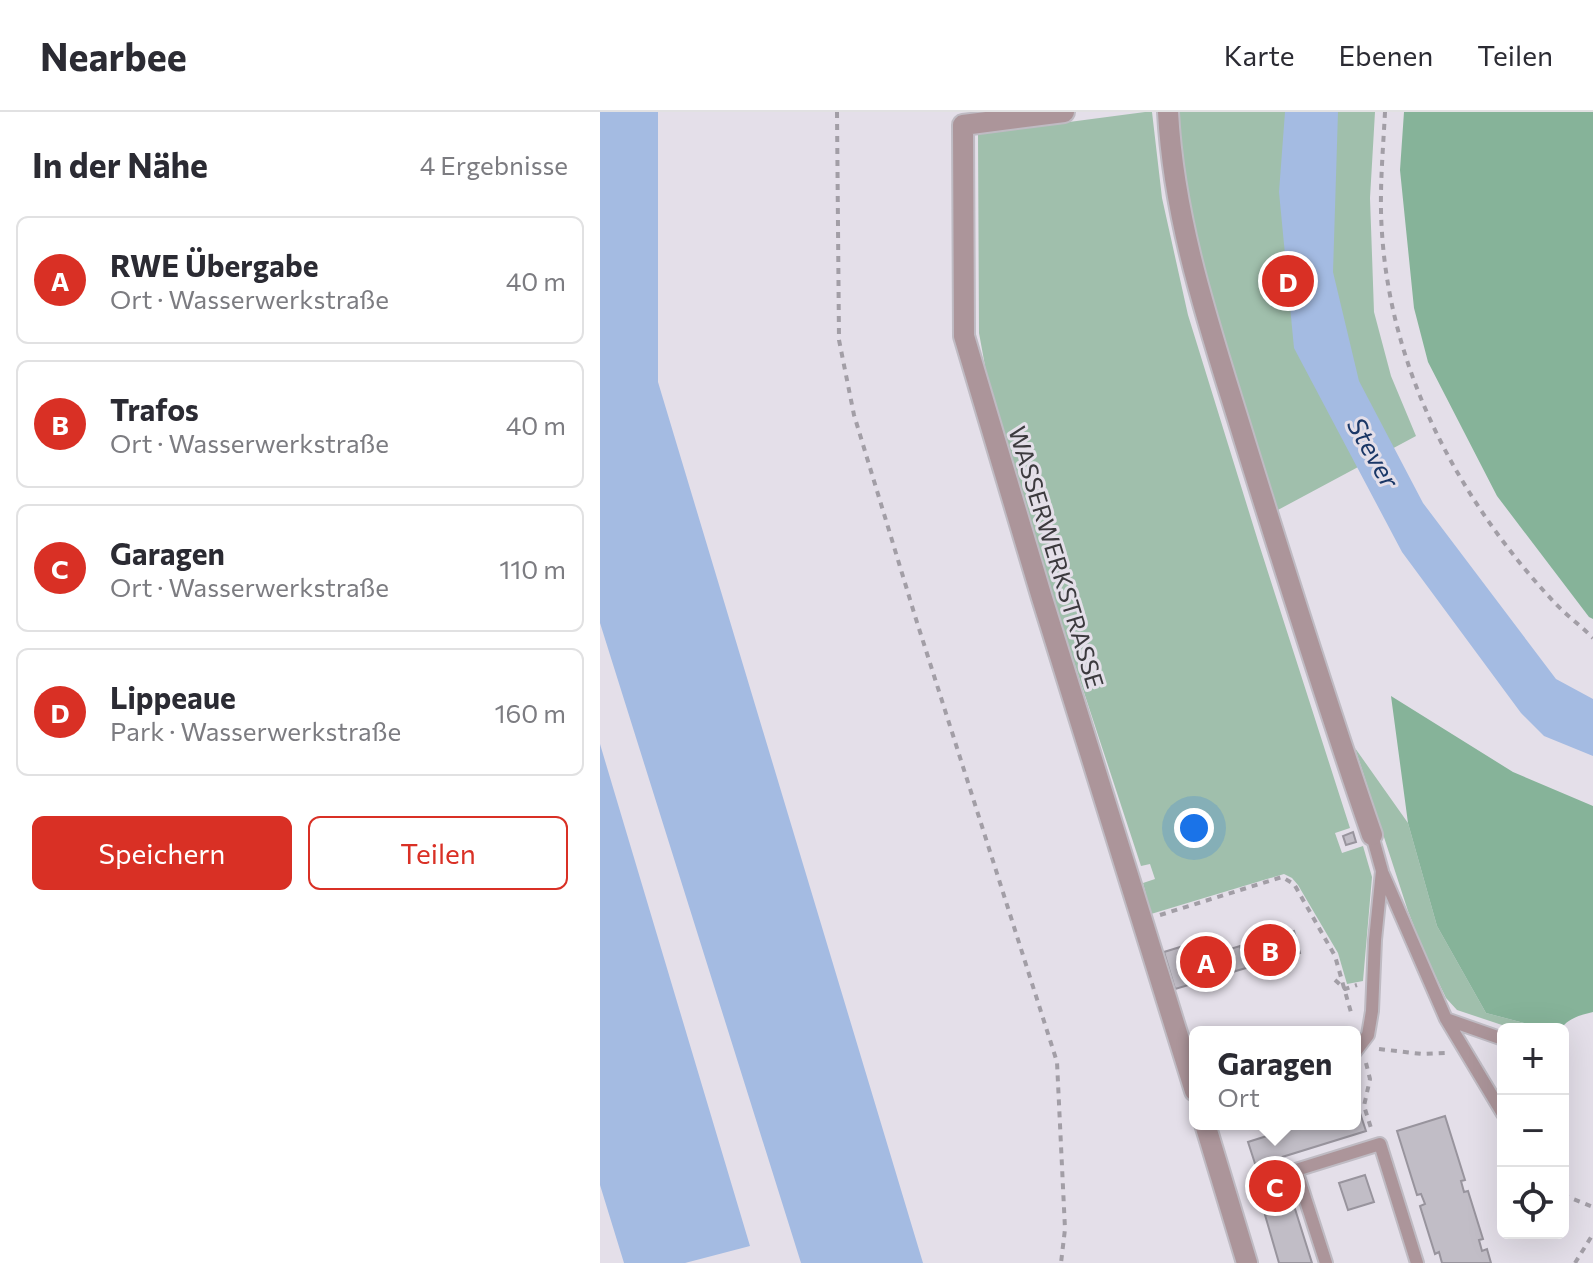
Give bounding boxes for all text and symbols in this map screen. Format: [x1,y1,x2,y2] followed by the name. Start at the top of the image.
[40,32,187,79] text: Nearbee
[1224,38,1295,72] text: Karte
[1339,38,1433,72] text: Ebenen
[1477,38,1553,72] text: Teilen
[32,143,208,185] text: In der Nähe
[420,149,568,180] text: 4 Ergebnisse
[110,246,318,283] text: RWE Übergabe
[1262,251,1314,311] pin: D
[51,265,69,296] text: A
[506,265,566,296] text: 40 m
[110,283,389,314] text: Ort · Wasserwerkstraße
[110,390,199,427] text: Trafos
[51,409,69,440] text: B
[506,409,566,440] text: 40 m
[1342,411,1407,494] water label: Stever
[1003,422,1111,692] street label: WASSERWERKSTRASSE
[110,427,389,458] text: Ort · Wasserwerkstraße
[110,534,225,571] text: Garagen
[51,553,69,584] text: C
[499,553,566,584] text: 110 m
[110,571,389,602] text: Ort · Wasserwerkstraße
[110,678,236,715] text: Lippeaue
[50,697,70,728] text: D
[494,697,566,728] text: 160 m
[110,715,401,746] text: Park · Wasserwerkstraße
[1174,808,1214,848] your location
[32,816,292,890] button: Speichern
[308,816,568,890] button: Teilen
[1244,920,1296,980] pin: B
[1180,932,1232,992] pin: A
[1497,1023,1569,1239] map controls
[1497,1023,1569,1095] button: +
[1189,1026,1361,1130] popup
[1218,1044,1332,1081] text: Garagen
[1218,1081,1260,1112] text: Ort
[1497,1095,1569,1167] button: −
[1249,1156,1301,1216] pin: C
[1497,1167,1569,1239] button: locate

